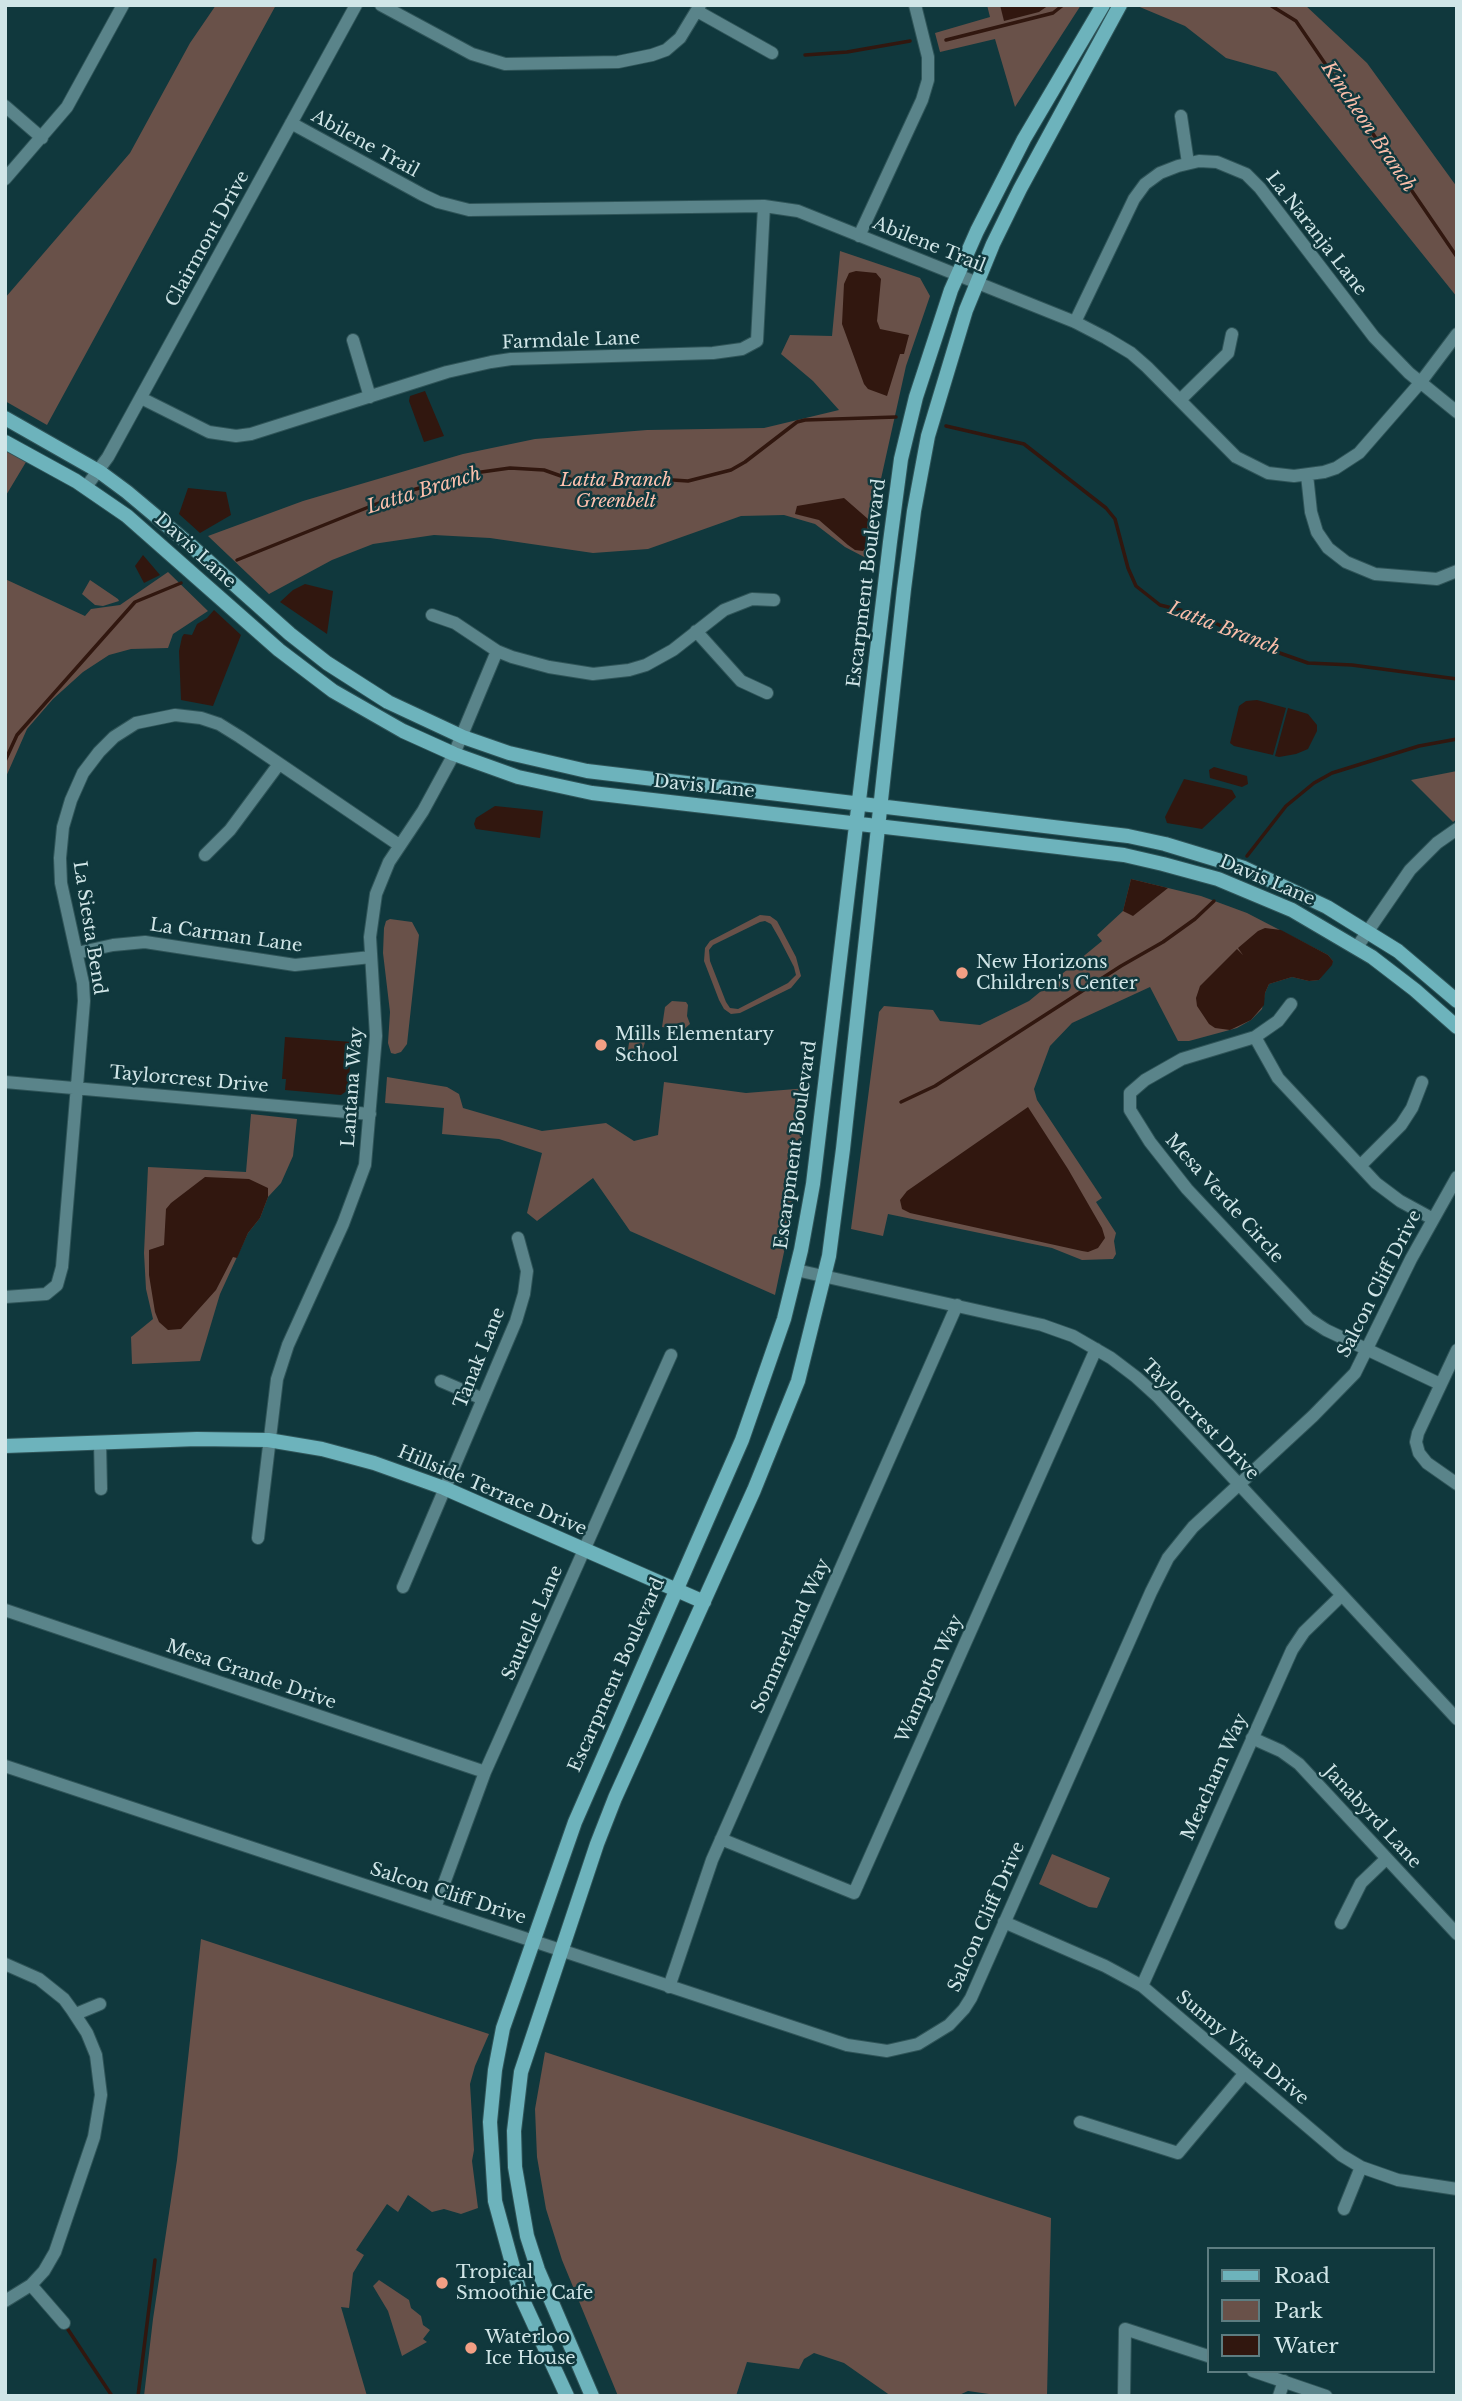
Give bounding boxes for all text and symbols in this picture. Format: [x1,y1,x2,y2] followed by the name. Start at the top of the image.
[1316,57,1420,197] water label: Kincheon Branch
[307,106,423,182] street label: Abilene Trail
[162,167,254,311] street label: Clairmont Drive
[1261,168,1371,300] street label: La Naranja Lane
[870,213,988,277] street label: Abilene Trail
[501,328,641,354] street label: Farmdale Lane
[364,463,484,519] water label: Latta Branch
[560,470,672,512] park label: Latta Branch Greenbelt
[843,477,891,689] street label: Escarpment Boulevard
[150,509,240,593] street label: Davis Lane
[1165,597,1283,661] water label: Latta Branch
[652,771,756,803] street label: Davis Lane
[1216,851,1318,911] street label: Davis Lane
[68,860,110,996] street label: La Siesta Bend
[148,915,304,957] street label: La Carman Lane
[976,952,1138,995] place label: New Horizons Children's Center
[954,965,970,981] marker: New Horizons Children's Center
[615,1024,774,1066] place label: Mills Elementary School
[338,1026,368,1148] street label: Lantana Way
[593,1037,609,1053] marker: Mills Elementary School
[771,1039,821,1251] street label: Escarpment Boulevard
[109,1062,269,1098] street label: Taylorcrest Drive
[1160,1130,1288,1268] street label: Mesa Verde Circle
[1333,1207,1427,1361] street label: Salcon Cliff Drive
[450,1304,510,1412] street label: Tanak Lane
[1137,1355,1263,1485] street label: Taylorcrest Drive
[394,1441,590,1541] street label: Hillside Terrace Drive
[747,1555,835,1717] street label: Sommerland Way
[498,1562,568,1684] street label: Sautelle Lane
[564,1574,670,1776] street label: Escarpment Boulevard
[892,1612,968,1746] street label: Wampton Way
[163,1636,339,1714] street label: Mesa Grande Drive
[1177,1710,1253,1844] street label: Meacham Way
[1319,1761,1425,1873] street label: Janabyrd Lane
[944,1838,1030,1996] street label: Salcon Cliff Drive
[367,1859,529,1929] street label: Salcon Cliff Drive
[1171,1986,1313,2110] street label: Sunny Vista Drive
[1206,2247,1434,2373] legend
[456,2262,593,2304] place label: Tropical Smoothie Cafe
[1274,2263,1330,2289] text: Road
[434,2275,450,2291] marker: Tropical Smoothie Cafe
[1274,2298,1323,2324] text: Park
[485,2327,576,2370] place label: Waterloo Ice House
[1274,2333,1338,2359] text: Water
[463,2340,479,2356] marker: Waterloo Ice House

